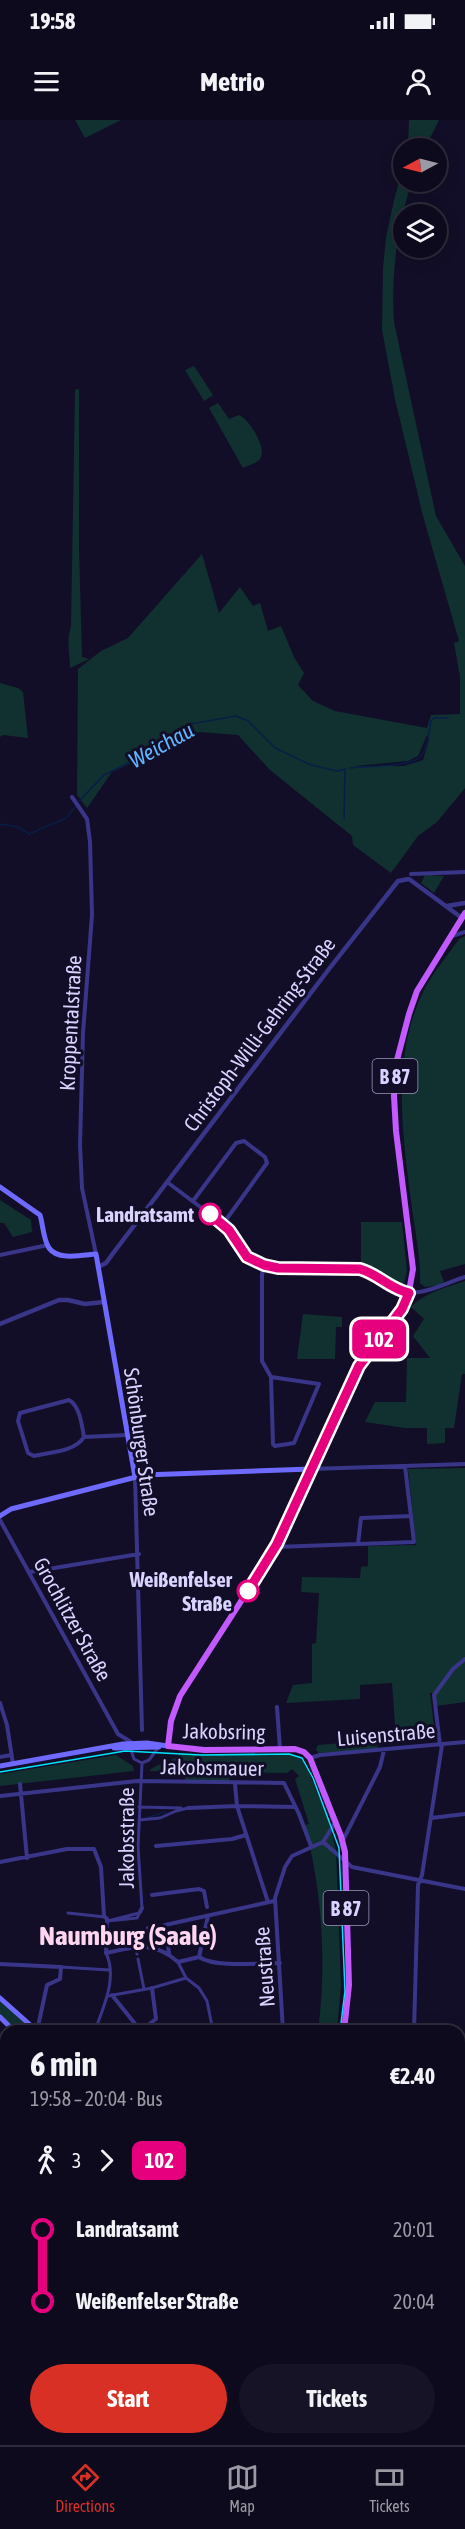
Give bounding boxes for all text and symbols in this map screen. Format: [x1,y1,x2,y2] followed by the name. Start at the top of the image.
[30,8,75,34] text: 19:58
[30,65,63,98] icon: menu
[402,65,435,98] icon: person
[200,66,265,97] text: Metrio
[393,138,447,192] north arrow
[393,138,447,258] map controls
[393,204,447,258] button: layers
[124,716,198,773] water label: Weichau
[178,932,340,1136] street label: Christoph-Willi-Gehring-Straße
[54,955,86,1091] street label: Kroppentalstraße
[372,1059,418,1093] road number: B 87
[96,1202,194,1226] place label: Landratsamt
[199,1203,221,1225] marker: Landratsamt
[344,1320,413,1358] line badge: 102
[364,1327,394,1351] text: 102
[120,1366,164,1518] street label: Schönburger Straße
[29,1553,117,1685] street label: Grochlitzer Straße
[128,1567,233,1615] place label: Weißenfelser Straße
[237,1580,259,1602] marker: Weißenfelser Straße
[182,1718,266,1744] street label: Jakobsring
[336,1718,436,1750] street label: Luisenstraße
[160,1754,265,1780] street label: Jakobsmauer
[114,1788,138,1888] street label: Jakobsstraße
[324,1891,368,1925] road number: B 87
[39,1920,217,1951] district label: Naumburg (Saale)
[249,1926,279,2008] street label: Neustraße
[30,2045,97,2083] text: 6 min
[390,2063,435,2089] text: €2.40
[30,2087,163,2110] text: 19:58 – 20:04 · Bus
[30,2144,63,2177] icon: walk
[90,2144,123,2177] icon: forward
[144,2148,174,2172] text: 102
[72,2149,81,2172] text: 3
[76,2216,179,2242] text: Landratsamt
[393,2218,435,2241] text: 20:01
[76,2288,239,2314] text: Weißenfelser Straße
[393,2290,435,2313] text: 20:04
[30,2364,227,2433] button: Start
[239,2364,435,2433] button: Tickets
[55,2461,115,2515] tab: Directions
[226,2461,259,2515] tab: Map
[369,2461,410,2515] tab: Tickets

